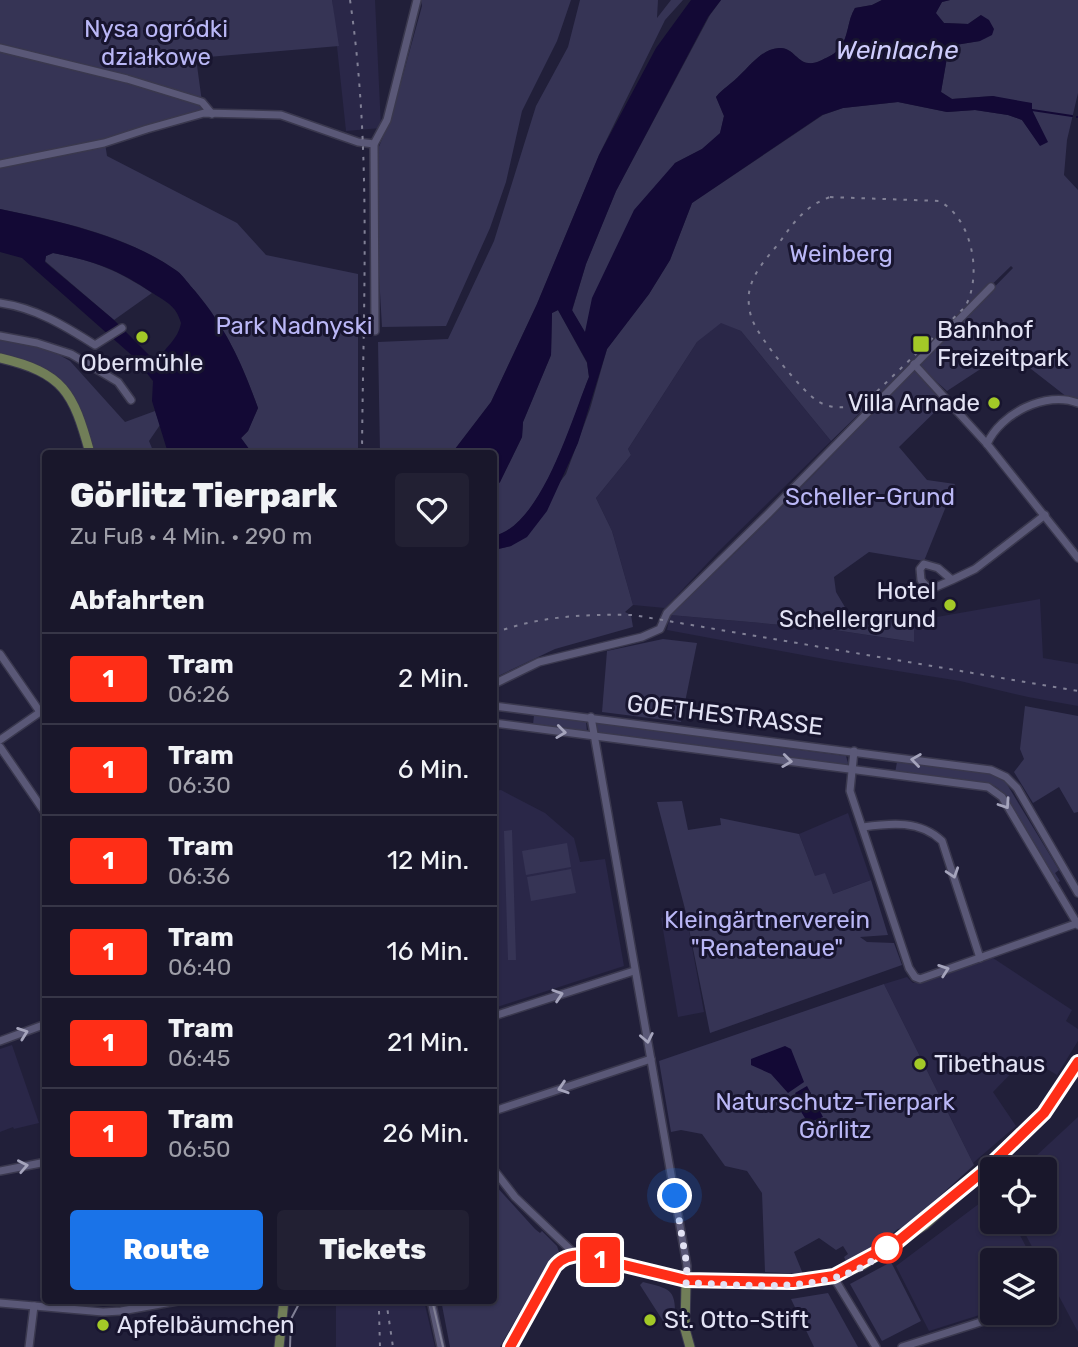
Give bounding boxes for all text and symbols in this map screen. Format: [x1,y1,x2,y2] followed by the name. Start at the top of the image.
[84,15,228,71] park label: Nysa ogródki działkowe
[835,35,959,66] water label: Weinlache
[789,240,893,268] park label: Weinberg
[215,312,373,340] park label: Park Nadnyski
[937,316,1069,372] place label: Bahnhof Freizeitpark
[134,329,150,345] marker: Obermühle
[911,334,931,354] marker: Bahnhof Freizeitpark
[81,349,203,377] place label: Obermühle
[848,389,980,417] place label: Villa Arnade
[986,395,1002,411] marker: Villa Arnade
[395,473,469,547] button: heart
[70,476,337,515] text: Görlitz Tierpark
[785,483,955,511] park label: Scheller-Grund
[70,522,313,550] text: Zu Fuß · 4 Min. · 290 m
[779,577,936,633] place label: Hotel Schellergrund
[70,585,205,616] text: Abfahrten
[942,597,958,613] marker: Hotel Schellergrund
[168,649,234,680] text: Tram
[398,663,469,694] text: 2 Min.
[103,665,114,693] text: 1
[168,680,230,708] text: 06:26
[625,689,825,741] street label: GOETHESTRASSE
[555,724,567,739] one-way arrow
[168,740,234,771] text: Tram
[910,753,922,768] one-way arrow
[398,754,469,785] text: 6 Min.
[781,754,793,769] one-way arrow
[103,756,114,784] text: 1
[168,771,231,799] text: 06:30
[997,796,1009,809] one-way arrow
[168,831,234,862] text: Tram
[387,845,469,876] text: 12 Min.
[103,847,114,875] text: 1
[168,862,230,890] text: 06:36
[945,866,959,878] one-way arrow
[664,906,870,962] park label: Kleingärtnerverein "Renatenaue"
[168,922,234,953] text: Tram
[387,936,469,967] text: 16 Min.
[103,938,114,966] text: 1
[168,953,231,981] text: 06:40
[937,964,950,978] one-way arrow
[552,989,564,1004] one-way arrow
[168,1013,234,1044] text: Tram
[16,1027,28,1041] one-way arrow
[387,1027,469,1058] text: 21 Min.
[103,1029,114,1057] text: 1
[638,1032,653,1044] one-way arrow
[168,1044,230,1072] text: 06:45
[934,1050,1045,1078] place label: Tibethaus
[912,1056,928,1072] marker: Tibethaus
[557,1080,569,1094] one-way arrow
[715,1088,955,1144] park label: Naturschutz-Tierpark Görlitz
[168,1104,234,1135] text: Tram
[382,1118,469,1149] text: 26 Min.
[103,1120,114,1148] text: 1
[168,1135,231,1163] text: 06:50
[980,1157,1057,1325] map controls
[980,1157,1057,1234] button: locate
[17,1160,29,1175] one-way arrow
[657,1178,692,1213] your location
[70,1210,263,1290] button: Route
[277,1210,469,1290] button: Tickets
[872,1233,902,1263] unlabelled marker
[577,1237,623,1283] line badge: 1
[594,1246,606,1274] text: 1
[980,1248,1057,1325] button: layers
[664,1306,809,1334] place label: St. Otto-Stift
[117,1311,295,1339] place label: Apfelbäumchen
[642,1312,658,1328] marker: St. Otto-Stift
[95,1317,111,1333] marker: Apfelbäumchen

